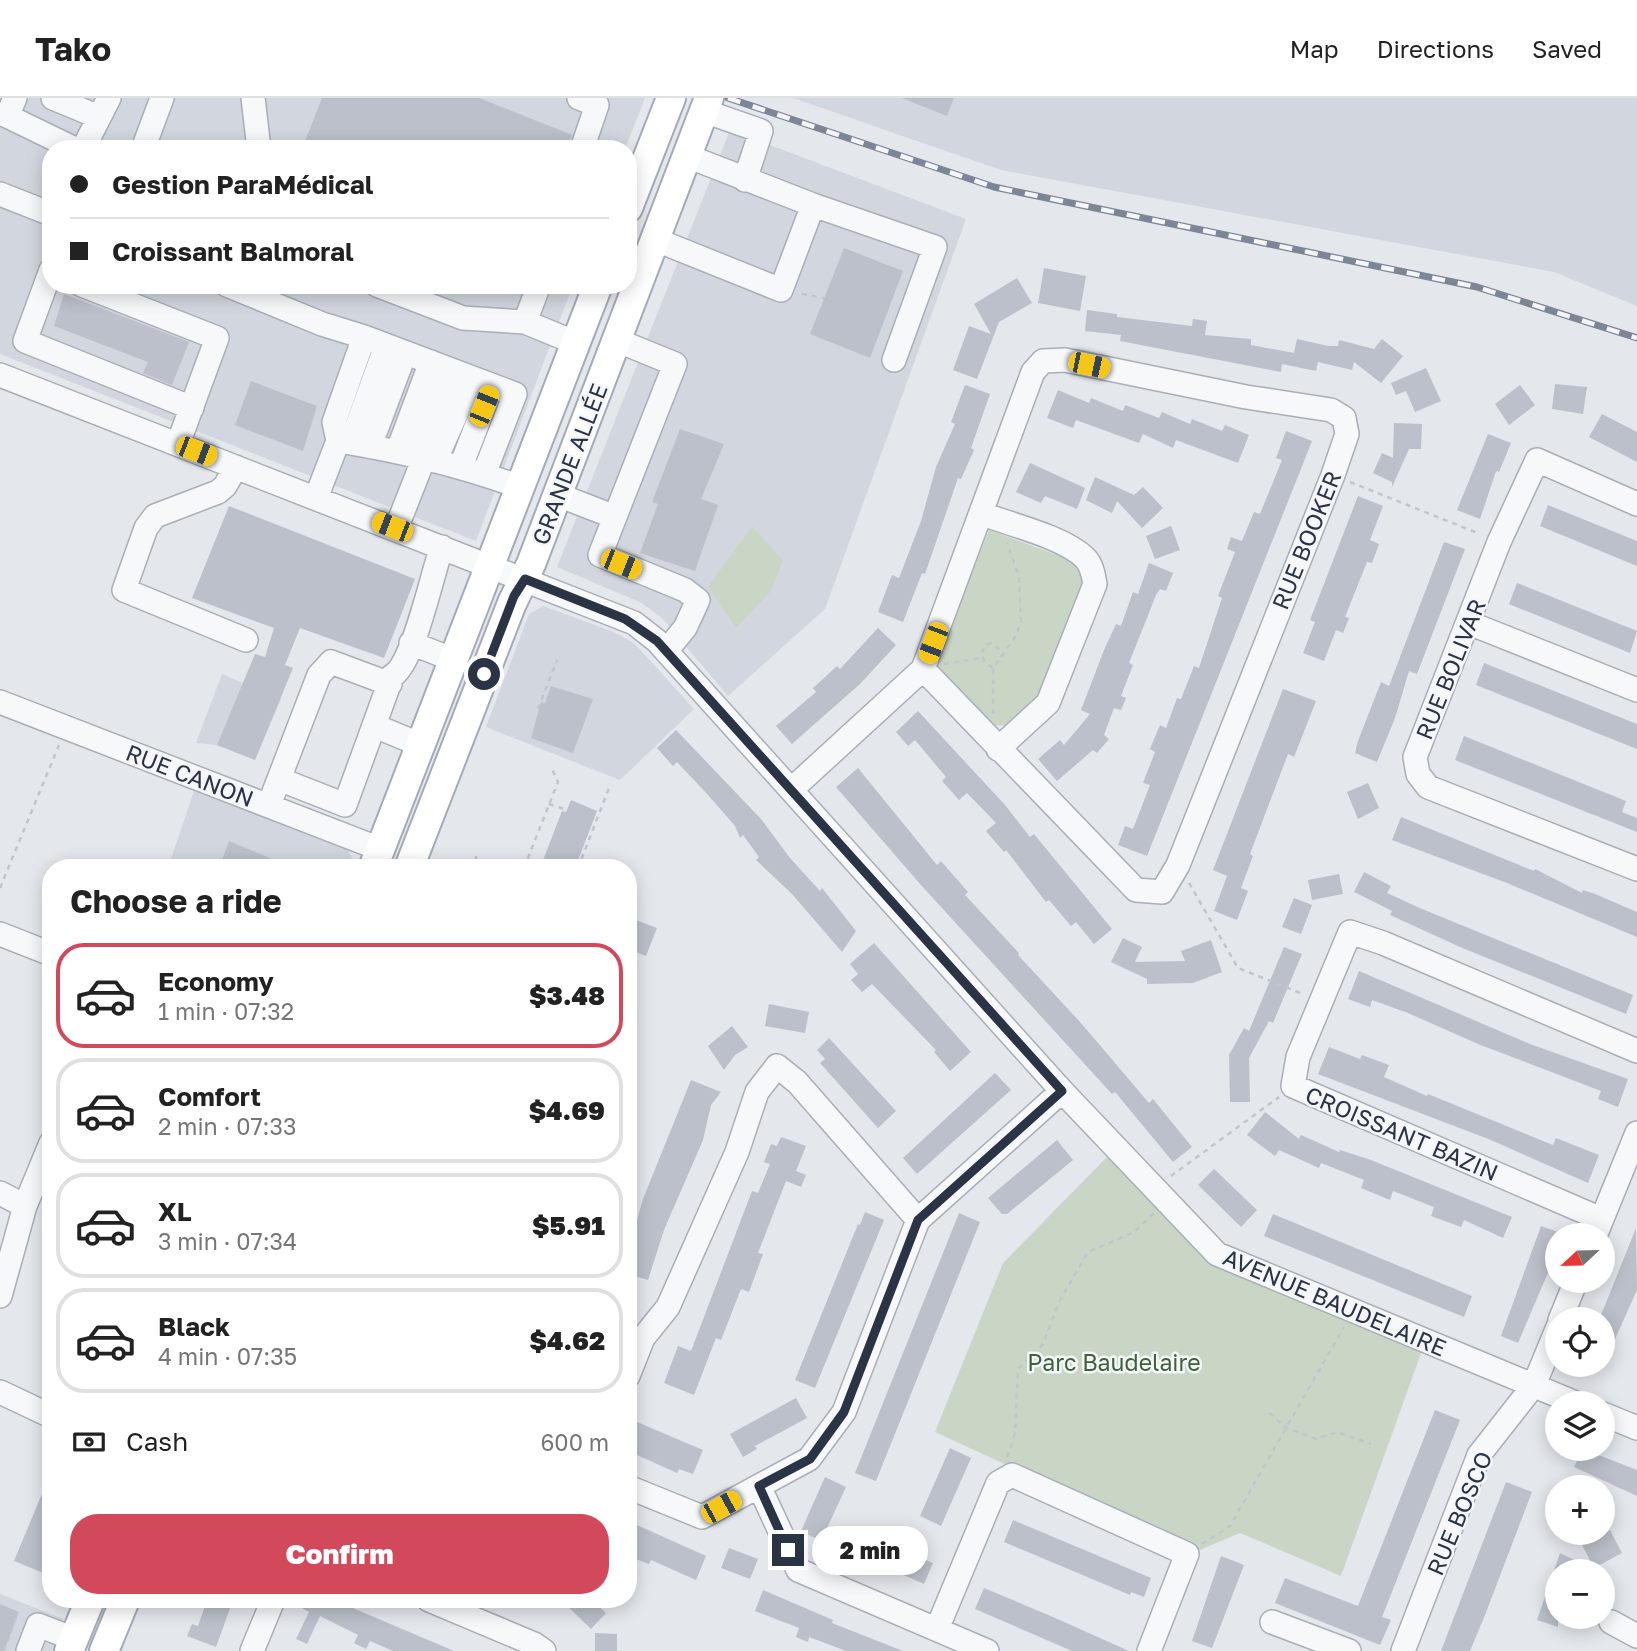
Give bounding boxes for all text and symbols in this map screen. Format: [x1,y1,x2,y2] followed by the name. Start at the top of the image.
[35,29,111,68] text: Tako
[1290,34,1339,63] text: Map
[1377,34,1494,63] text: Directions
[1532,34,1602,63] text: Saved
[112,169,374,200] text: Gestion ParaMédical
[112,236,354,267] text: Croissant Balmoral
[1067,350,1112,380] car
[525,379,613,549] street label: GRANDE ALLÉE
[467,383,502,429] car
[173,434,220,468] car
[1266,467,1346,613] street label: RUE BOOKER
[369,510,416,544] car
[598,546,645,582] car
[1409,595,1491,743] street label: RUE BOLIVAR
[916,620,951,666] car
[468,658,500,690] route start
[122,738,258,812] street label: RUE CANON
[70,882,282,920] text: Choose a ride
[74,964,137,1027] icon: car
[158,966,274,997] text: Economy
[529,980,605,1011] text: $3.48
[158,997,294,1025] text: 1 min · 07:32
[74,1079,137,1142] icon: car
[1301,1080,1503,1186] street label: CROISSANT BAZIN
[158,1081,261,1112] text: Comfort
[529,1095,605,1126] text: $4.69
[158,1112,296,1140] text: 2 min · 07:33
[74,1194,137,1257] icon: car
[158,1196,192,1227] text: XL
[532,1210,605,1241] text: $5.91
[1545,1223,1615,1293] north arrow
[1545,1223,1615,1629] map controls
[158,1227,297,1255] text: 3 min · 07:34
[1219,1242,1451,1362] street label: AVENUE BAUDELAIRE
[1545,1307,1615,1377] button: locate
[74,1309,137,1372] icon: car
[158,1311,230,1342] text: Black
[529,1325,605,1356] text: $4.62
[158,1342,297,1370] text: 4 min · 07:35
[1027,1348,1201,1376] park label: Parc Baudelaire
[1545,1391,1615,1461] button: layers
[70,1423,108,1461] icon: cash
[126,1426,188,1457] text: Cash
[540,1428,609,1456] text: 600 m
[1420,1447,1498,1579] street label: RUE BOSCO
[1545,1475,1615,1545] button: +
[698,1488,745,1526] car
[70,1514,609,1594] button: Confirm
[812,1526,928,1574] callout: 2 min
[772,1534,804,1566] route end
[840,1536,900,1564] text: 2 min
[1545,1559,1615,1629] button: −

